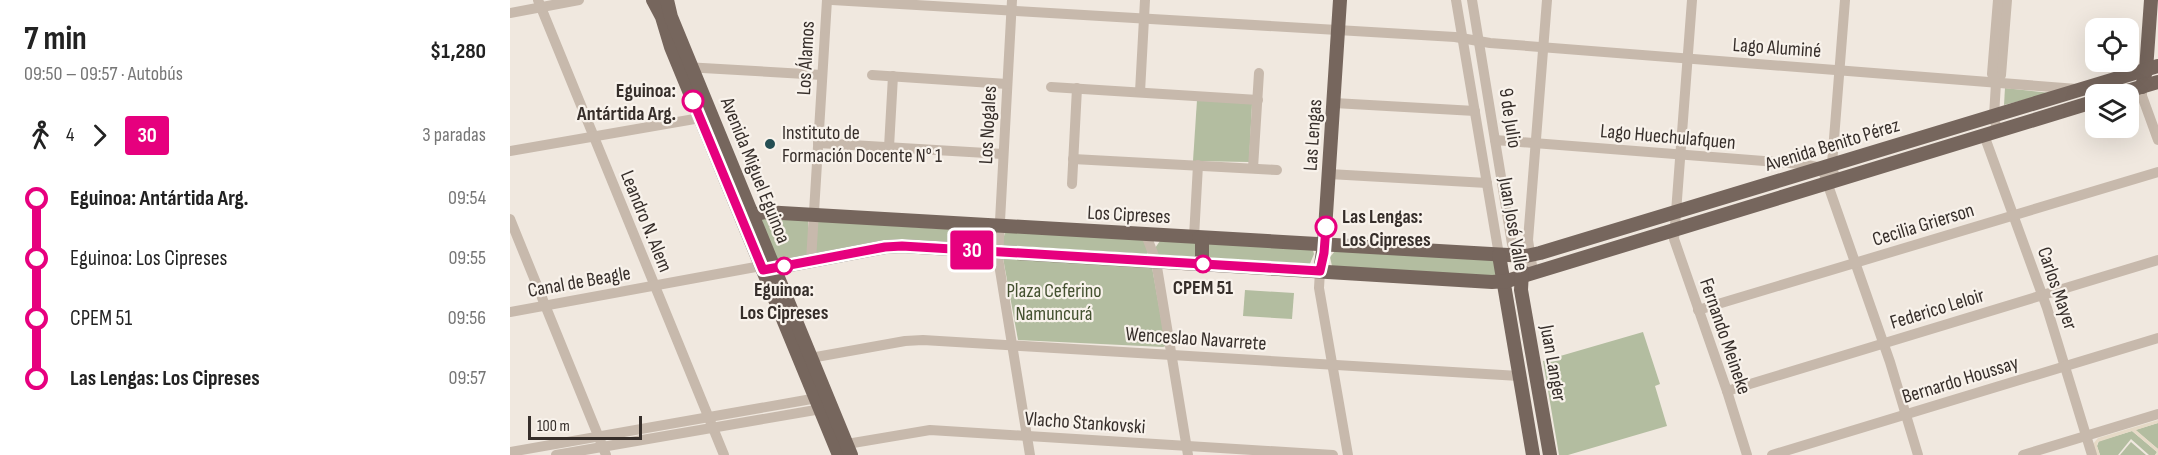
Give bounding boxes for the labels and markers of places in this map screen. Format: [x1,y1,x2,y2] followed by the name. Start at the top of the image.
[576,79,676,126] place label: Eguinoa: Antártida Arg.
[682,90,704,112] marker: Eguinoa: Antártida Arg.
[782,121,942,168] place label: Instituto de Formación Docente N° 1
[763,137,777,151] marker: Instituto de Formación Docente N° 1
[1342,205,1431,252] place label: Las Lengas: Los Cipreses
[1315,216,1337,238] marker: Las Lengas: Los Cipreses
[1194,255,1212,273] marker: CPEM 51
[775,257,793,275] marker: Eguinoa: Los Cipreses
[1173,276,1233,300] place label: CPEM 51
[740,278,829,325] place label: Eguinoa: Los Cipreses

